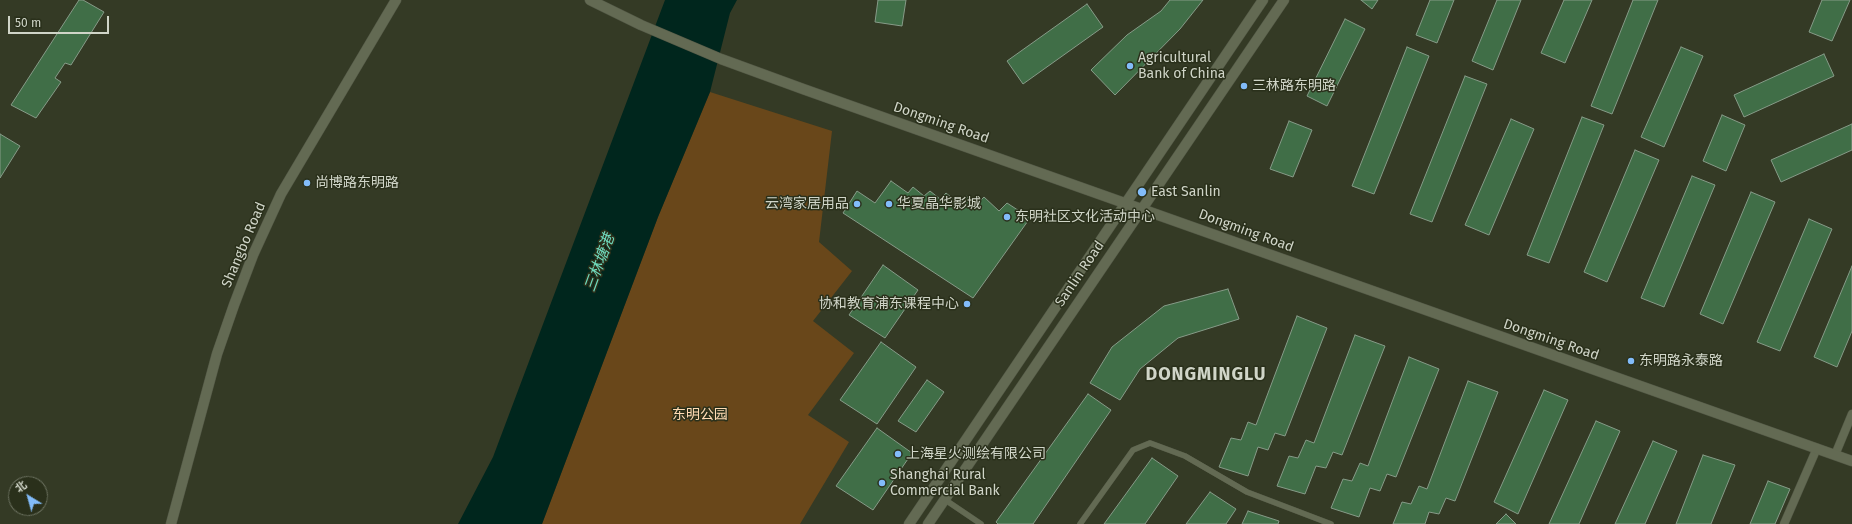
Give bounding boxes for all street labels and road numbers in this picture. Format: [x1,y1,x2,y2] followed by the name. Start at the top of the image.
[891,99,991,147] street label: Dongming Road
[218,200,270,290] street label: Shangbo Road
[1196,206,1296,256] street label: Dongming Road
[1052,238,1108,310] street label: Sanlin Road
[1501,316,1601,364] street label: Dongming Road

